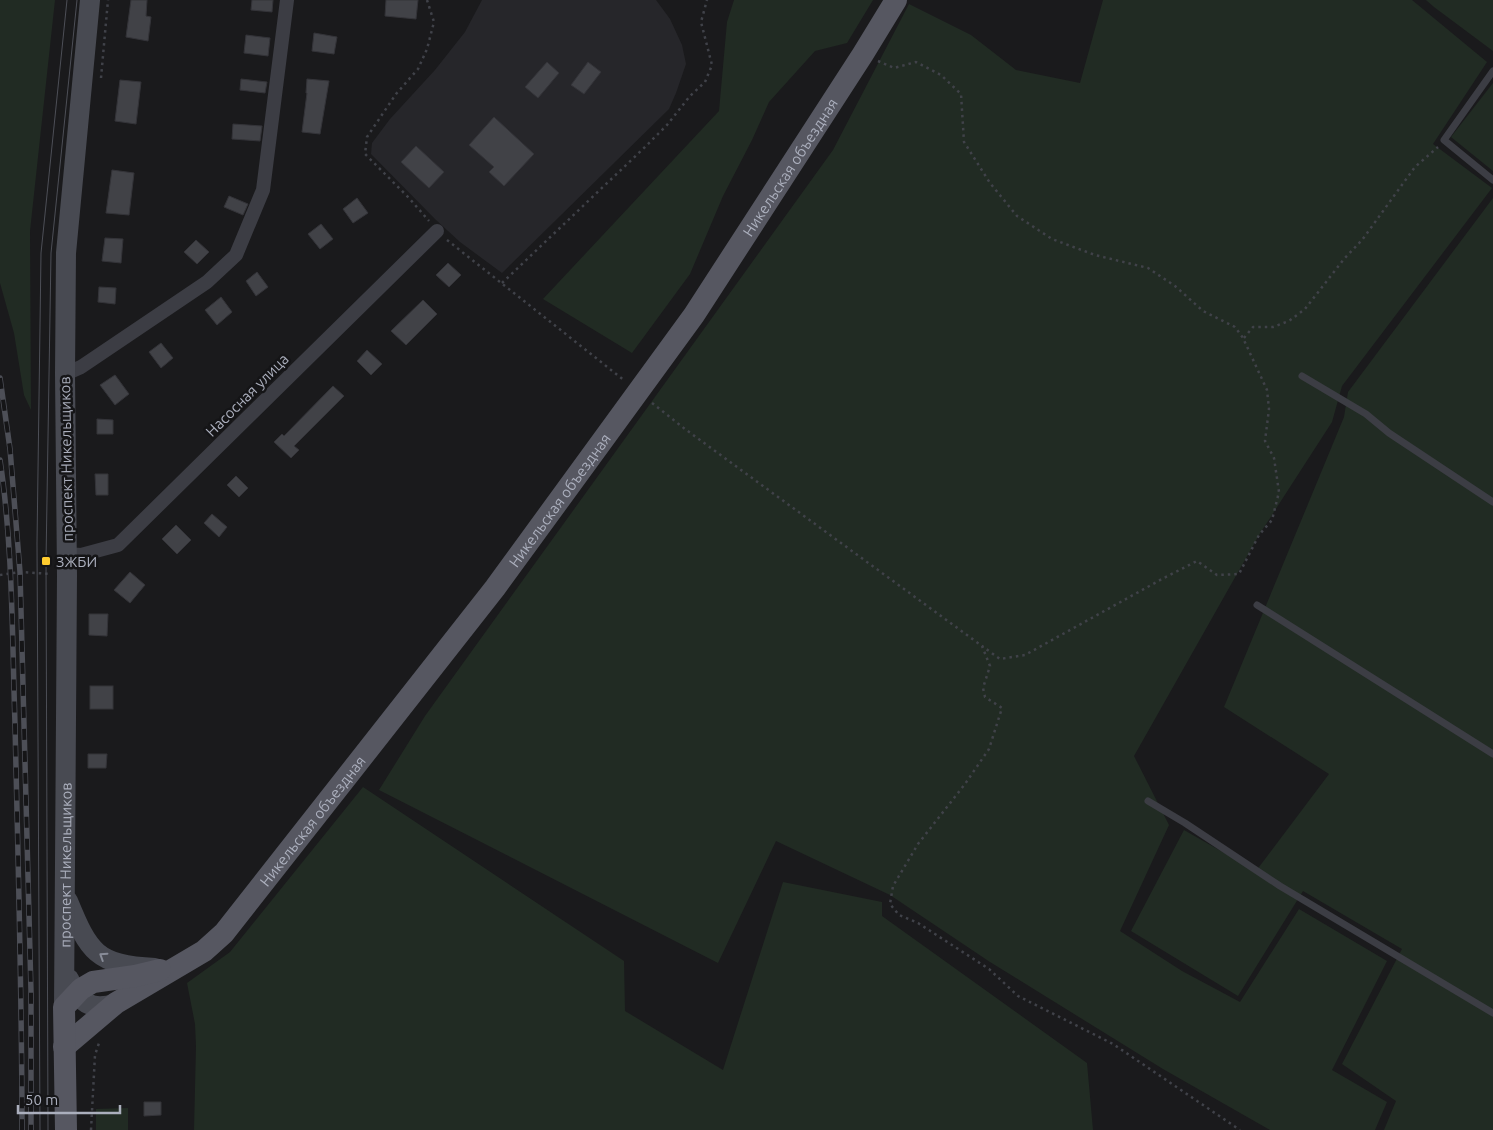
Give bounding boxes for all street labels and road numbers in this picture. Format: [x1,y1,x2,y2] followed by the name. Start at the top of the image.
[739,95,841,239] street label: Никельская объездная
[202,350,292,440] street label: Насосная улица
[56,376,76,542] street label: проспект Никельщиков
[505,430,613,570] street label: Никельская объездная
[256,752,369,889] street label: Никельская объездная
[56,782,74,948] street label: проспект Никельщиков

